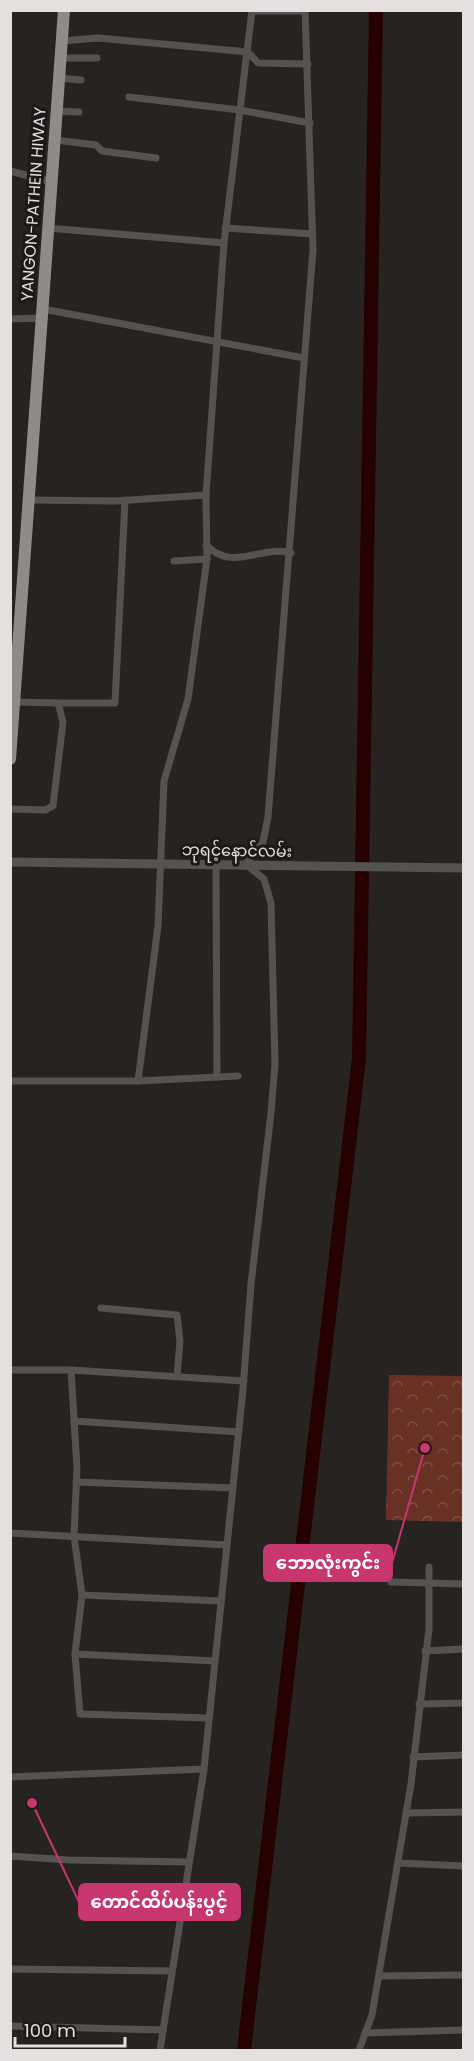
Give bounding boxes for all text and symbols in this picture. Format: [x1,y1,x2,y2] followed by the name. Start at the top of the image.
[15,105,52,302] street label: YANGON-PATHEIN HIWAY
[182,838,292,866] street label: ဘုရင့်နောင်လမ်း
[264,1545,392,1581] callout: ဘောလုံးကွင်း
[276,1550,380,1577] text: ဘောလုံးကွင်း
[79,1884,240,1920] callout: တောင်ထိပ်ပန်းပွင့်
[90,1889,228,1916] text: တောင်ထိပ်ပန်းပွင့်
[15,2010,124,2048] scale bar
[24,2018,76,2043] text: 100 m

